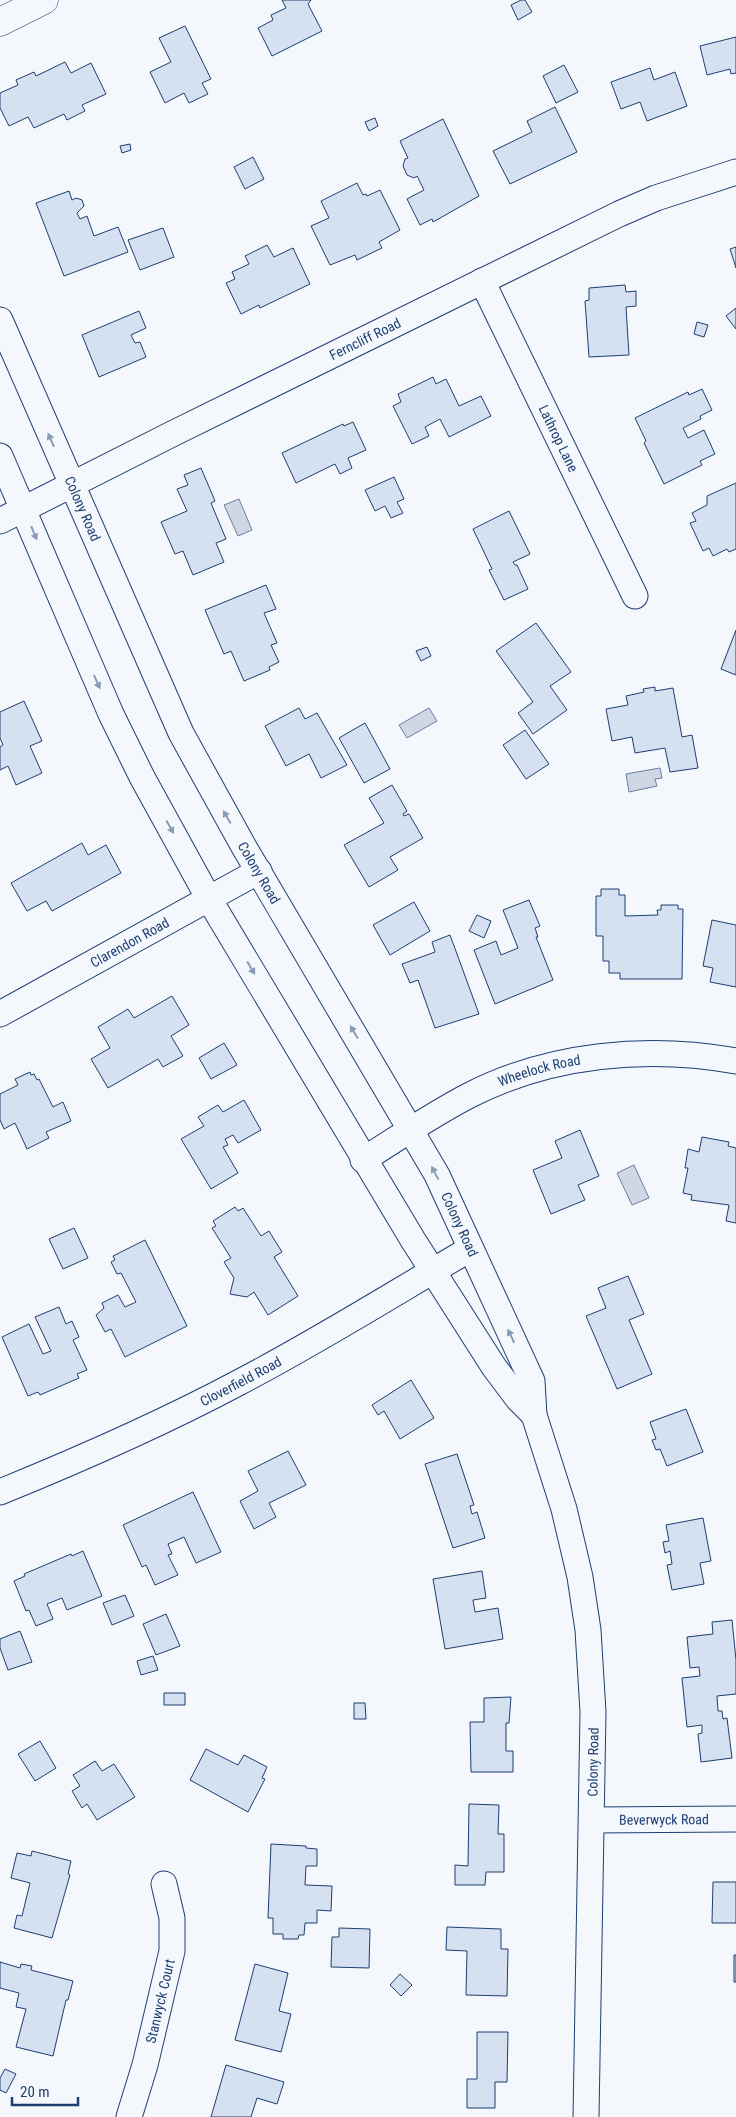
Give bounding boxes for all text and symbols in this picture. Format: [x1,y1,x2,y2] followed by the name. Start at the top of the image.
[327,315,403,363] street label: Ferncliff Road
[535,402,582,475] street label: Lathrop Lane
[47,433,55,447] one-way arrow
[61,474,104,544] street label: Colony Road
[30,526,38,540] one-way arrow
[94,675,102,689] one-way arrow
[223,810,232,823] one-way arrow
[166,820,174,835] one-way arrow
[235,839,284,907] street label: Colony Road
[87,914,172,971] street label: Clarendon Road
[246,962,255,975] one-way arrow
[349,1026,358,1039] one-way arrow
[496,1052,582,1089] street label: Wheelock Road
[431,1166,439,1180] one-way arrow
[438,1190,481,1259] street label: Colony Road
[507,1329,515,1343] one-way arrow
[197,1353,284,1409] street label: Cloverfield Road
[584,1727,602,1797] street label: Colony Road
[619,1811,709,1828] street label: Beverwyck Road
[142,1957,178,2045] street label: Stanwyck Court
[12,2074,79,2106] scale bar
[20,2083,50,2101] text: 20 m

